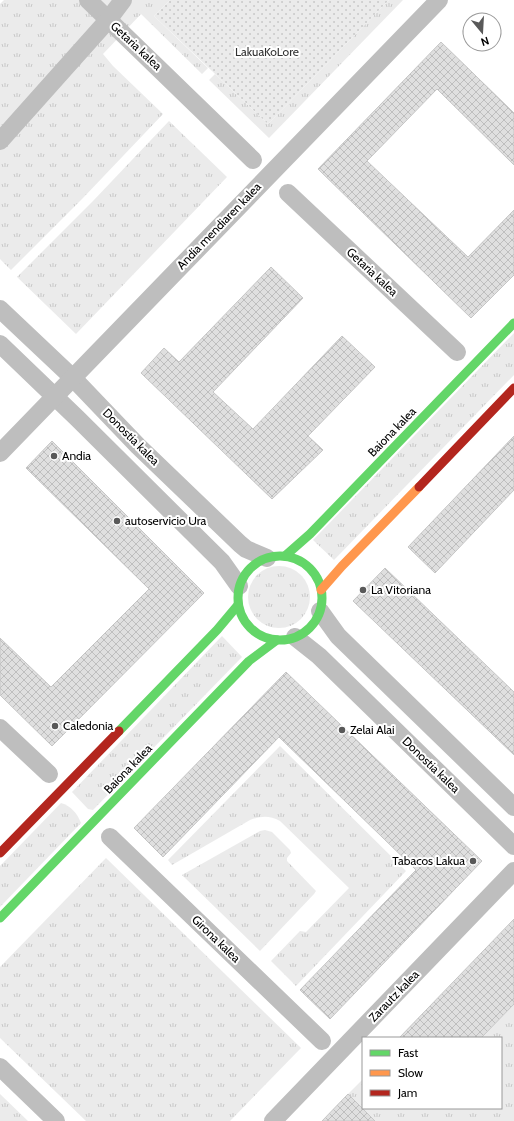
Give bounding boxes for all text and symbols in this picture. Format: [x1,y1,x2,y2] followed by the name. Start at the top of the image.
[462,12,502,52] north arrow
[108,18,165,73] street label: Getaria kalea
[479,34,491,49] text: N
[235,44,299,59] park label: LakuaKoLore
[173,179,264,272] street label: Andia mendiaren kalea
[344,244,401,299] street label: Getaria kalea
[364,404,419,460] street label: Baiona kalea
[100,405,163,468] street label: Donostia kalea
[62,448,91,463] place label: Andia
[49,451,59,461] marker: Andia
[125,513,206,528] place label: autoservicio Ura
[112,516,122,526] marker: autoservicio Ura
[371,582,431,597] place label: La Vitoriana
[358,585,368,595] marker: La Vitoriana
[63,718,114,733] place label: Caledonia
[50,721,60,731] marker: Caledonia
[350,722,395,737] place label: Zelai Alai
[337,725,347,735] marker: Zelai Alai
[399,733,463,796] street label: Donostia kalea
[100,741,155,797] street label: Baiona kalea
[392,853,465,868] place label: Tabacos Lakua
[468,856,478,866] marker: Tabacos Lakua
[189,912,244,966] street label: Girona kalea
[365,966,422,1025] street label: Zarautz kalea
[362,1037,502,1109] legend
[398,1045,418,1060] text: Fast
[398,1065,423,1080] text: Slow
[397,1085,417,1100] text: Jam

